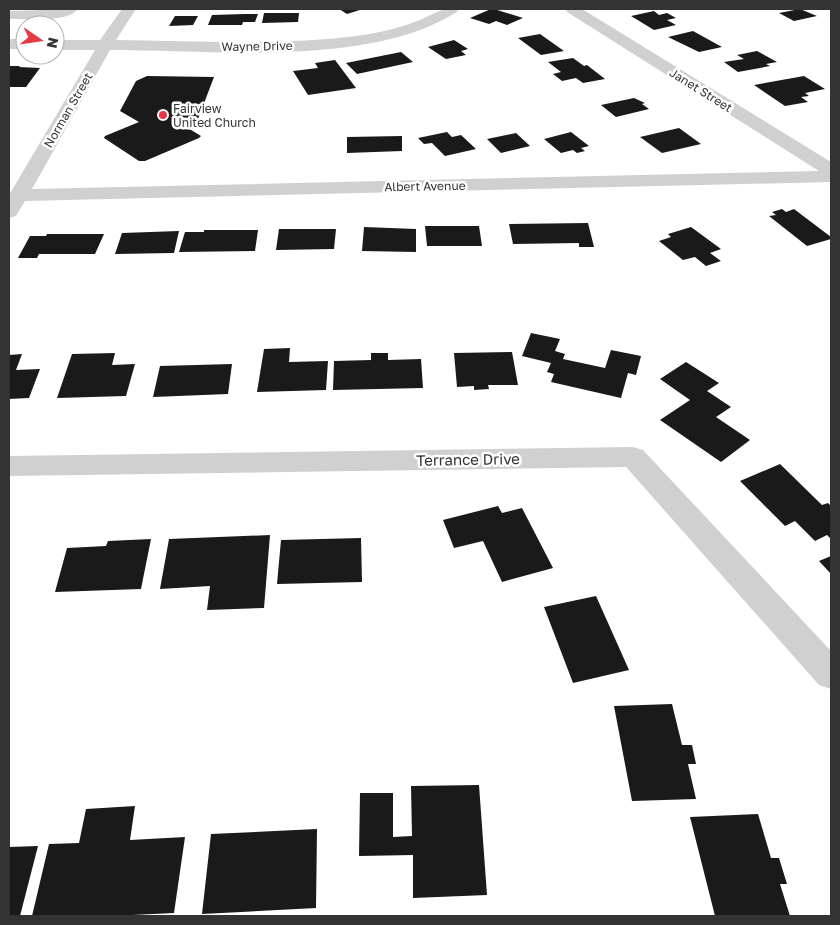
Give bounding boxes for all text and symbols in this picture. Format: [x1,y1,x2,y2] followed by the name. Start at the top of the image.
[15,15,65,65] north arrow
[44,36,63,50] text: N
[221,38,293,54] street label: Wayne Drive
[667,65,735,115] street label: Janet Street
[40,70,96,150] street label: Norman Street
[173,101,256,130] place label: Fairview United Church
[157,109,169,121] marker: Fairview United Church
[384,178,466,194] street label: Albert Avenue
[416,449,520,469] street label: Terrance Drive

